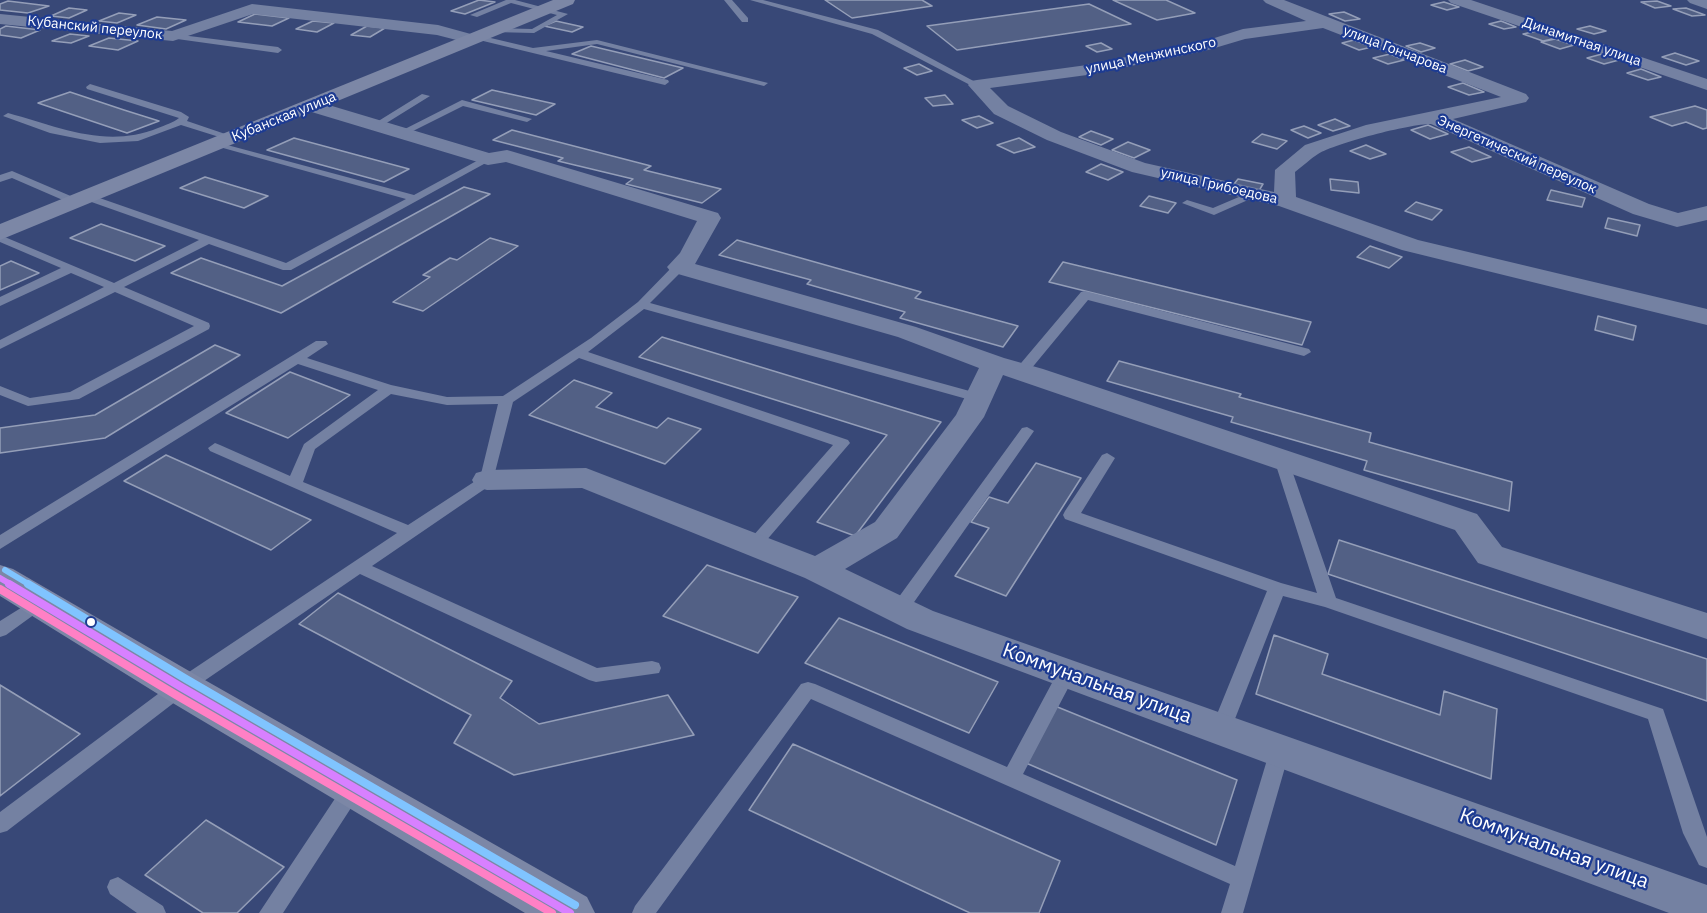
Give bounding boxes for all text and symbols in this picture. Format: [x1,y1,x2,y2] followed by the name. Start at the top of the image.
[27,13,163,43] street label: Кубанский переулок
[1521,14,1643,70] street label: Динамитная улица
[1341,22,1449,78] street label: улица Гончарова
[1084,34,1218,78] street label: улица Менжинского
[229,88,339,146] street label: Кубанская улица
[1435,112,1599,198] street label: Энергетический переулок
[1159,164,1279,208] street label: улица Грибоедова
[85,616,97,628] unlabelled marker
[999,639,1195,729] street label: Коммунальная улица
[1456,804,1652,894] street label: Коммунальная улица

